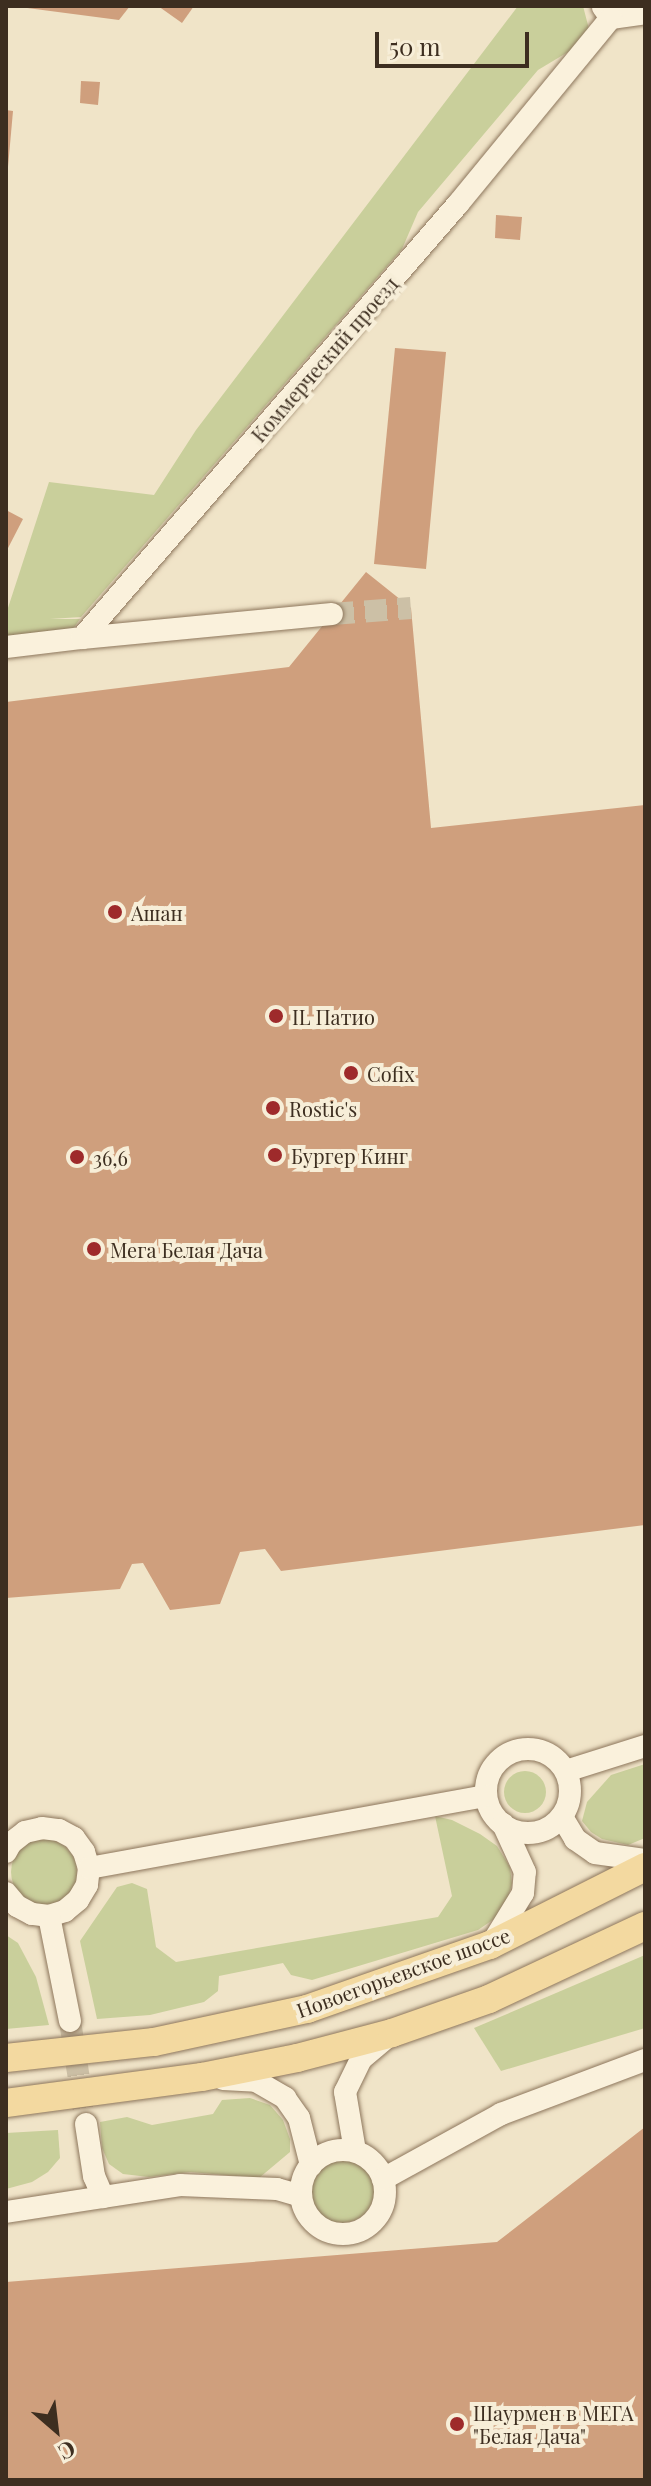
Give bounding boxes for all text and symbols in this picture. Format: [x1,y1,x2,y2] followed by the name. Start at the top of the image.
[379,16,533,66] scale bar
[389,30,441,62] text: 50 m
[246,272,402,446] street label: Коммерческий проезд
[131,900,183,924] place label: Ашан
[106,903,124,921] marker: Ашан
[292,1004,375,1028] place label: IL Патио
[267,1007,285,1025] marker: IL Патио
[367,1061,415,1085] place label: Cofix
[342,1064,360,1082] marker: Cofix
[289,1096,357,1120] place label: Rostic's
[264,1099,282,1117] marker: Rostic's
[291,1143,408,1167] place label: Бургер Кинг
[93,1145,128,1169] place label: 36,6
[266,1146,284,1164] marker: Бургер Кинг
[68,1148,86,1166] marker: 36,6
[110,1237,263,1261] place label: Мега Белая Дача
[85,1240,103,1258] marker: Мега Белая Дача
[293,1922,513,2022] street label: Новоегорьевское шоссе
[16,2390,96,2470] north arrow
[473,2400,634,2447] place label: Шаурмен в МЕГА "Белая Дача"
[448,2415,466,2433] marker: Шаурмен в МЕГА "Белая Дача"
[53,2434,81,2468] text: С

